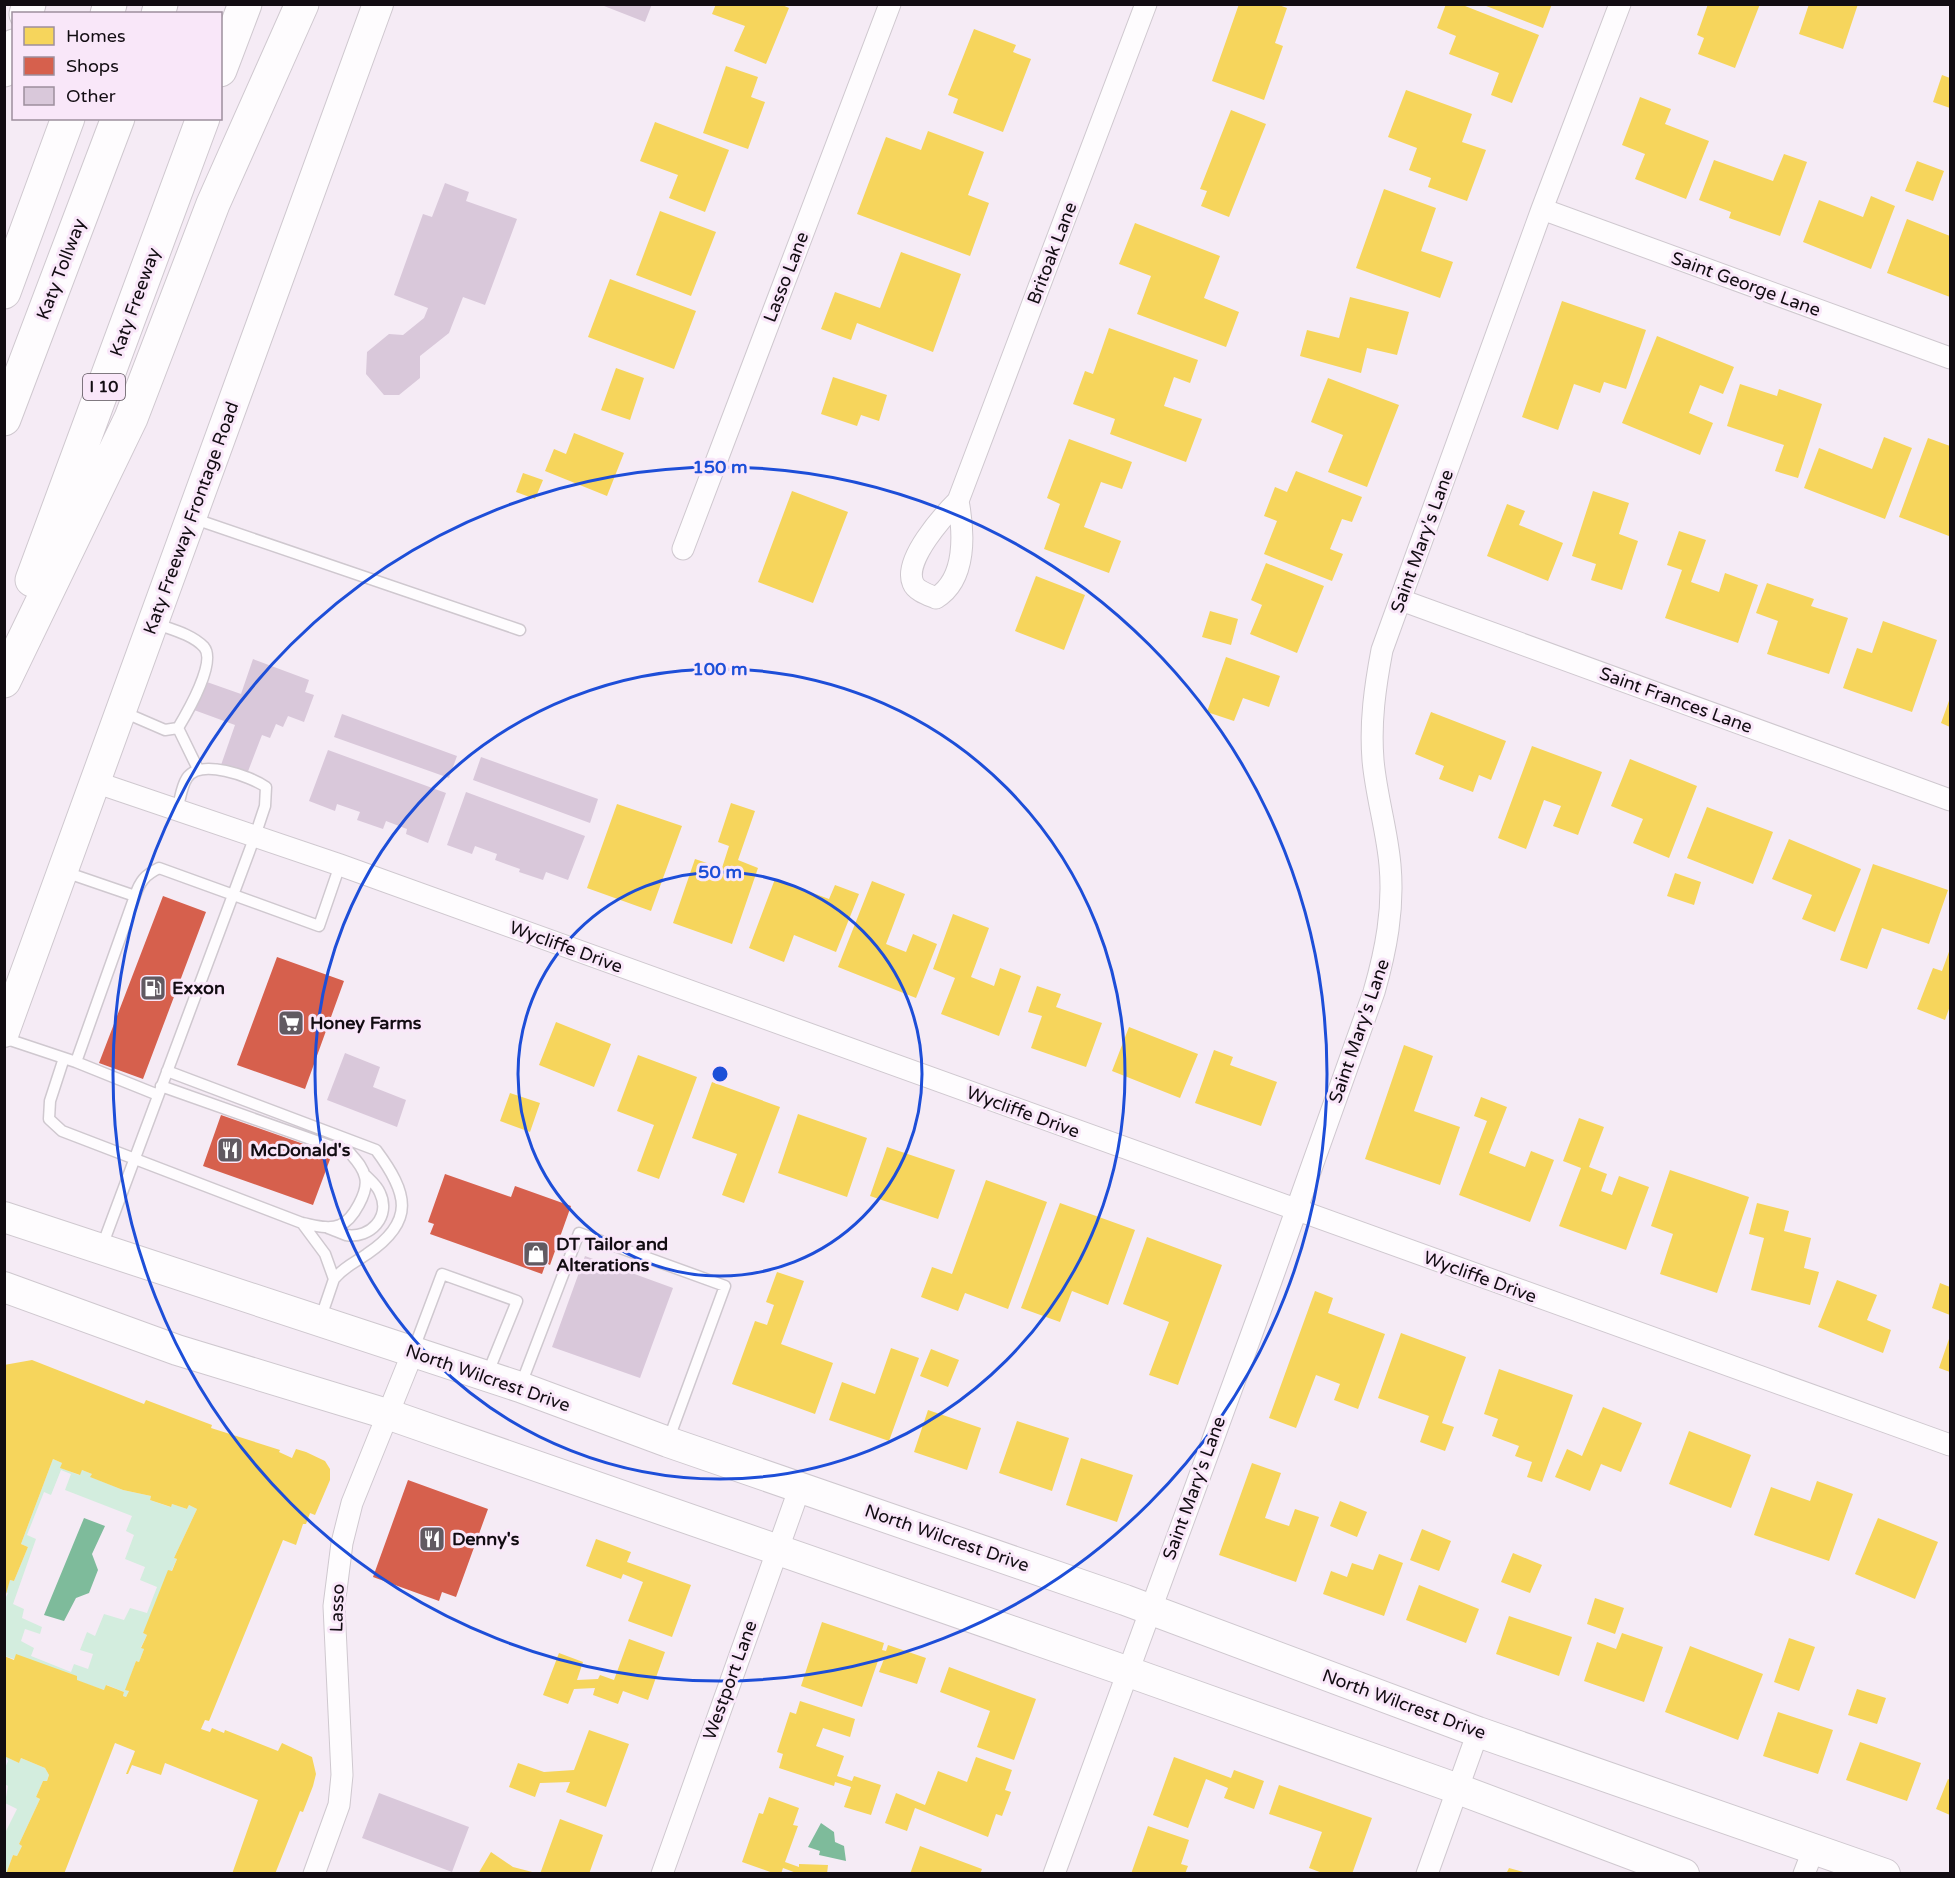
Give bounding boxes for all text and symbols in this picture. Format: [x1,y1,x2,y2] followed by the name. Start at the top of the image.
[12,12,222,120] legend
[66,25,126,47] text: Homes
[66,55,119,77] text: Shops
[66,85,116,107] text: Other
[1022,199,1082,307] street label: Britoak Lane
[32,215,90,323] street label: Katy Tollway
[759,229,813,325] street label: Lasso Lane
[105,244,165,359] street label: Katy Freeway
[1668,247,1824,321] street label: Saint George Lane
[83,374,125,400] road number: I 10
[139,399,243,637] street label: Katy Freeway Frontage Road
[692,456,748,478] text: 150 m
[1386,466,1458,616] street label: Saint Mary's Lane
[692,658,748,680] text: 100 m
[1597,662,1755,738] street label: Saint Frances Lane
[698,861,742,883] text: 50 m
[506,916,626,978] street label: Wycliffe Drive
[1324,956,1394,1106] street label: Saint Mary's Lane
[138,973,168,1003] fuel station icon: Exxon
[172,977,225,999] place label: Exxon
[276,1008,306,1038] supermarket icon: Honey Farms
[310,1012,422,1034] place label: Honey Farms
[710,1064,730,1084] centre of rings
[963,1081,1083,1143] street label: Wycliffe Drive
[215,1135,245,1165] restaurant icon: McDonald's
[250,1139,351,1161] place label: McDonald's
[556,1233,668,1276] place label: DT Tailor and Alterations
[521,1239,551,1269] shop icon: DT Tailor and Alterations
[1420,1246,1540,1308] street label: Wycliffe Drive
[403,1340,573,1416] street label: North Wilcrest Drive
[1158,1413,1230,1563] street label: Saint Mary's Lane
[862,1500,1032,1576] street label: North Wilcrest Drive
[417,1524,447,1554] restaurant icon: Denny's
[452,1528,520,1550] place label: Denny's
[325,1583,349,1633] street label: Lasso
[698,1617,762,1743] street label: Westport Lane
[1319,1664,1489,1744] street label: North Wilcrest Drive

